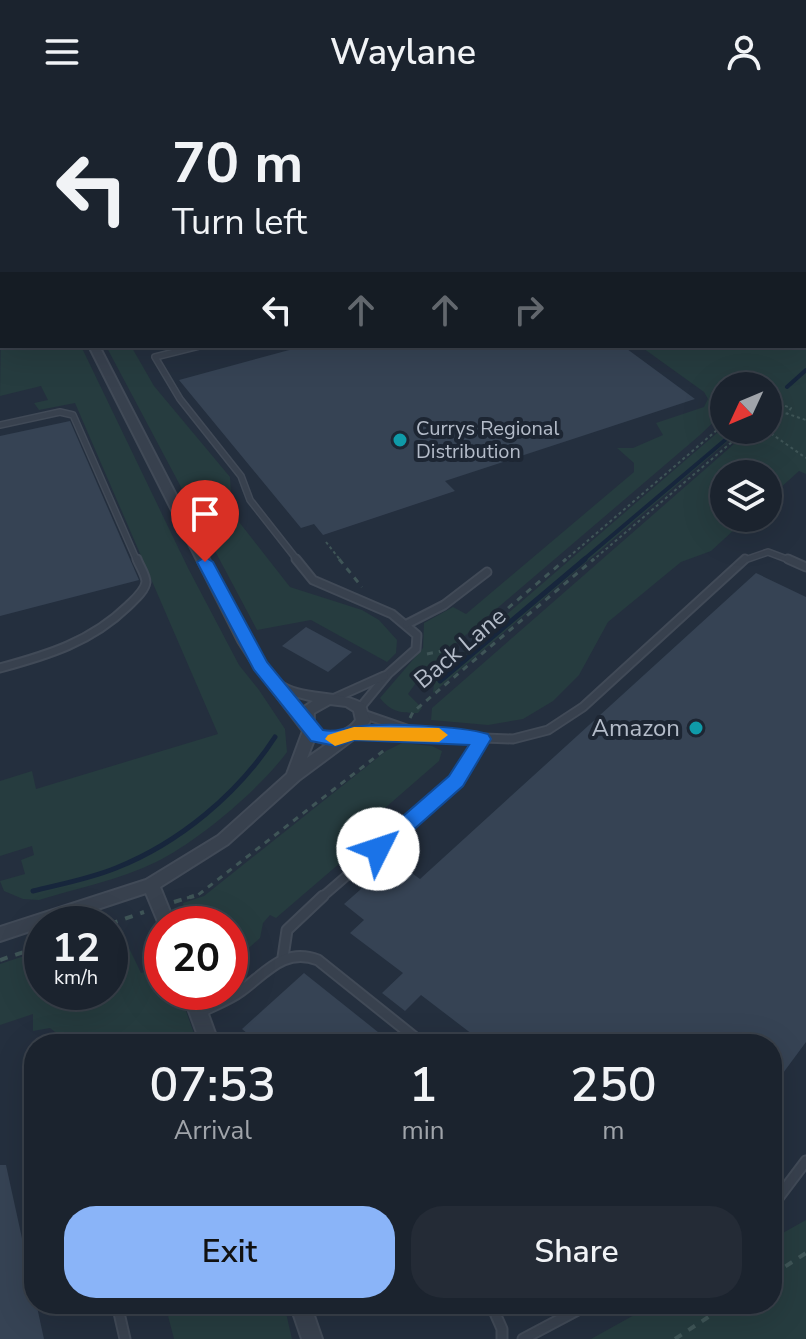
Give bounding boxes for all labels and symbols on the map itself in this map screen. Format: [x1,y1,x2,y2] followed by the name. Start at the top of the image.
[710,372,782,444] north arrow
[416,415,559,465] place label: Currys Regional Distribution
[391,431,409,449] marker: Currys Regional Distribution
[171,480,239,562] pin
[407,600,513,696] street label: Back Lane
[591,712,680,744] place label: Amazon
[687,719,705,737] marker: Amazon
[336,807,420,891] position arrow
[144,906,248,1010] speed limit sign: 20

